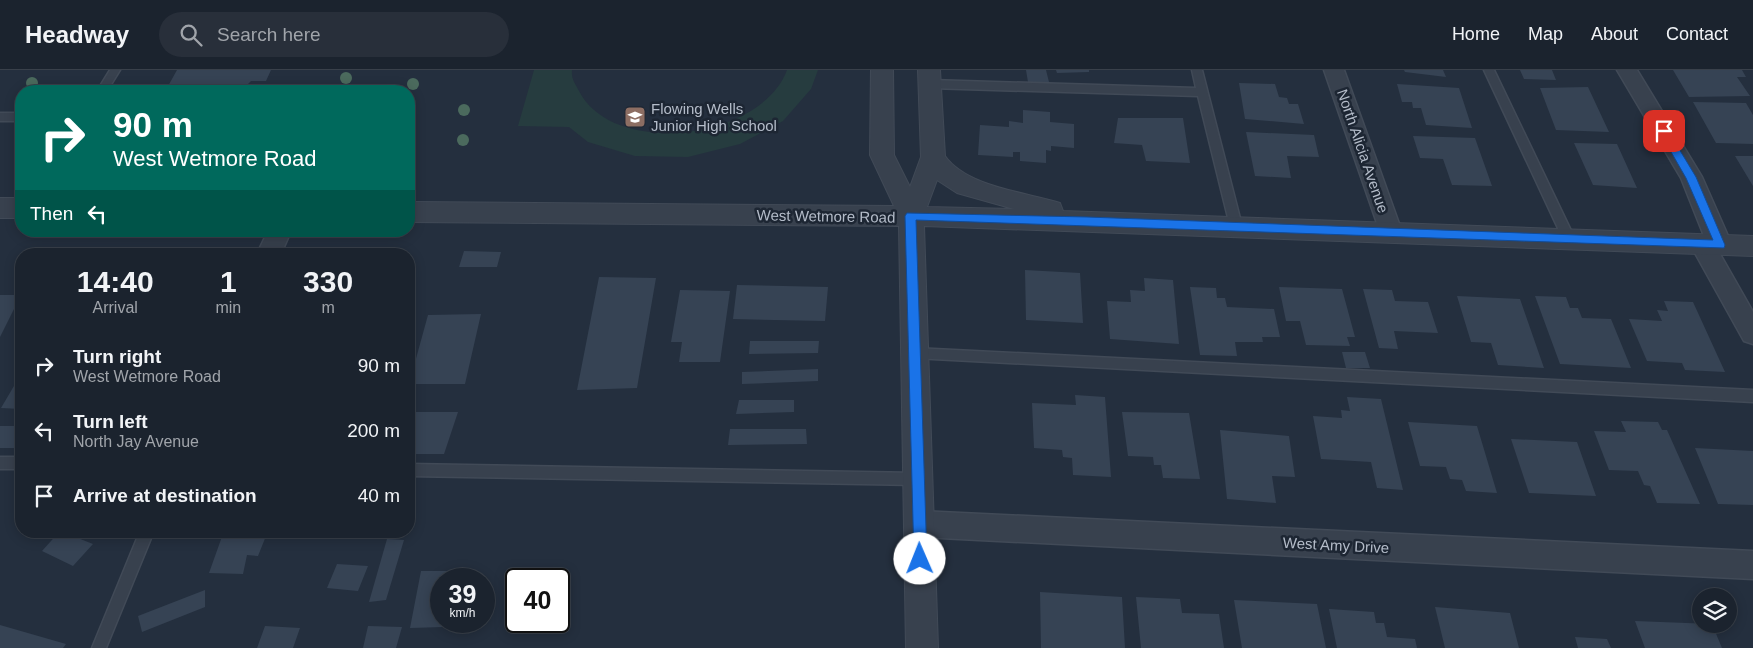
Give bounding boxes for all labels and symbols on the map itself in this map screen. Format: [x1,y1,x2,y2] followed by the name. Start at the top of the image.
[1334,87,1392,215] street label: North Alicia Avenue
[651,100,777,134] place label: Flowing Wells Junior High School
[623,105,647,129] school or university icon: Flowing Wells Junior High School
[1643,110,1685,152] pin
[757,206,895,226] street label: West Wetmore Road
[893,532,945,584] position arrow
[1282,534,1390,556] street label: West Amy Drive
[505,568,570,633] speed limit sign: 40

